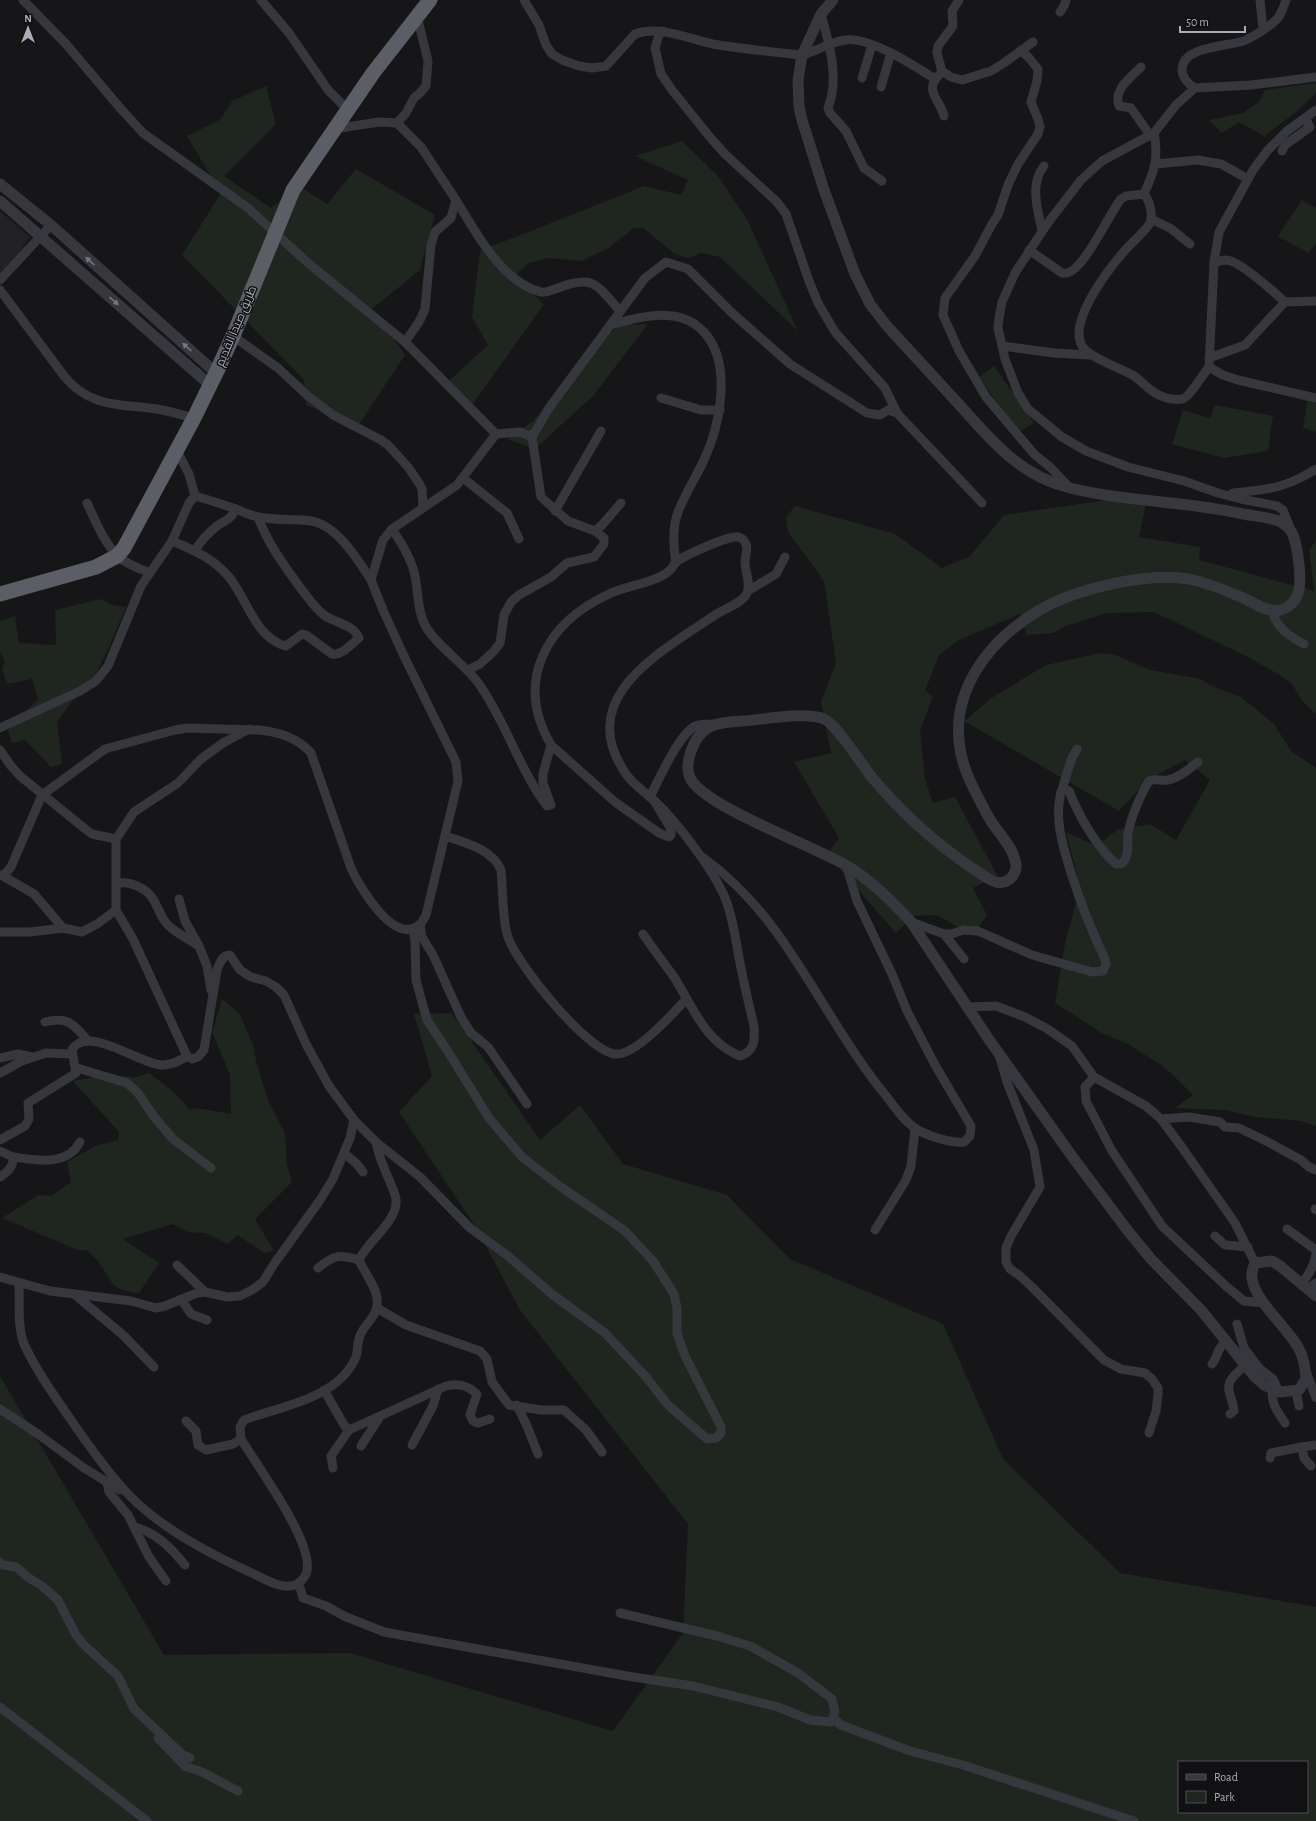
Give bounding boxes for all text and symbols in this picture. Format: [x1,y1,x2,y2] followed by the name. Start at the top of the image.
[8,8,48,48] north arrow
[1180,8,1245,34] scale bar
[24,13,32,24] text: N
[1186,16,1209,28] text: 50 m
[85,256,95,265] one-way arrow
[214,284,260,369] street label: طريق صيدا القديم
[109,296,118,305] one-way arrow
[181,343,192,352] one-way arrow
[1178,1761,1308,1813] legend
[1214,1771,1238,1783] text: Road
[1214,1791,1235,1803] text: Park

